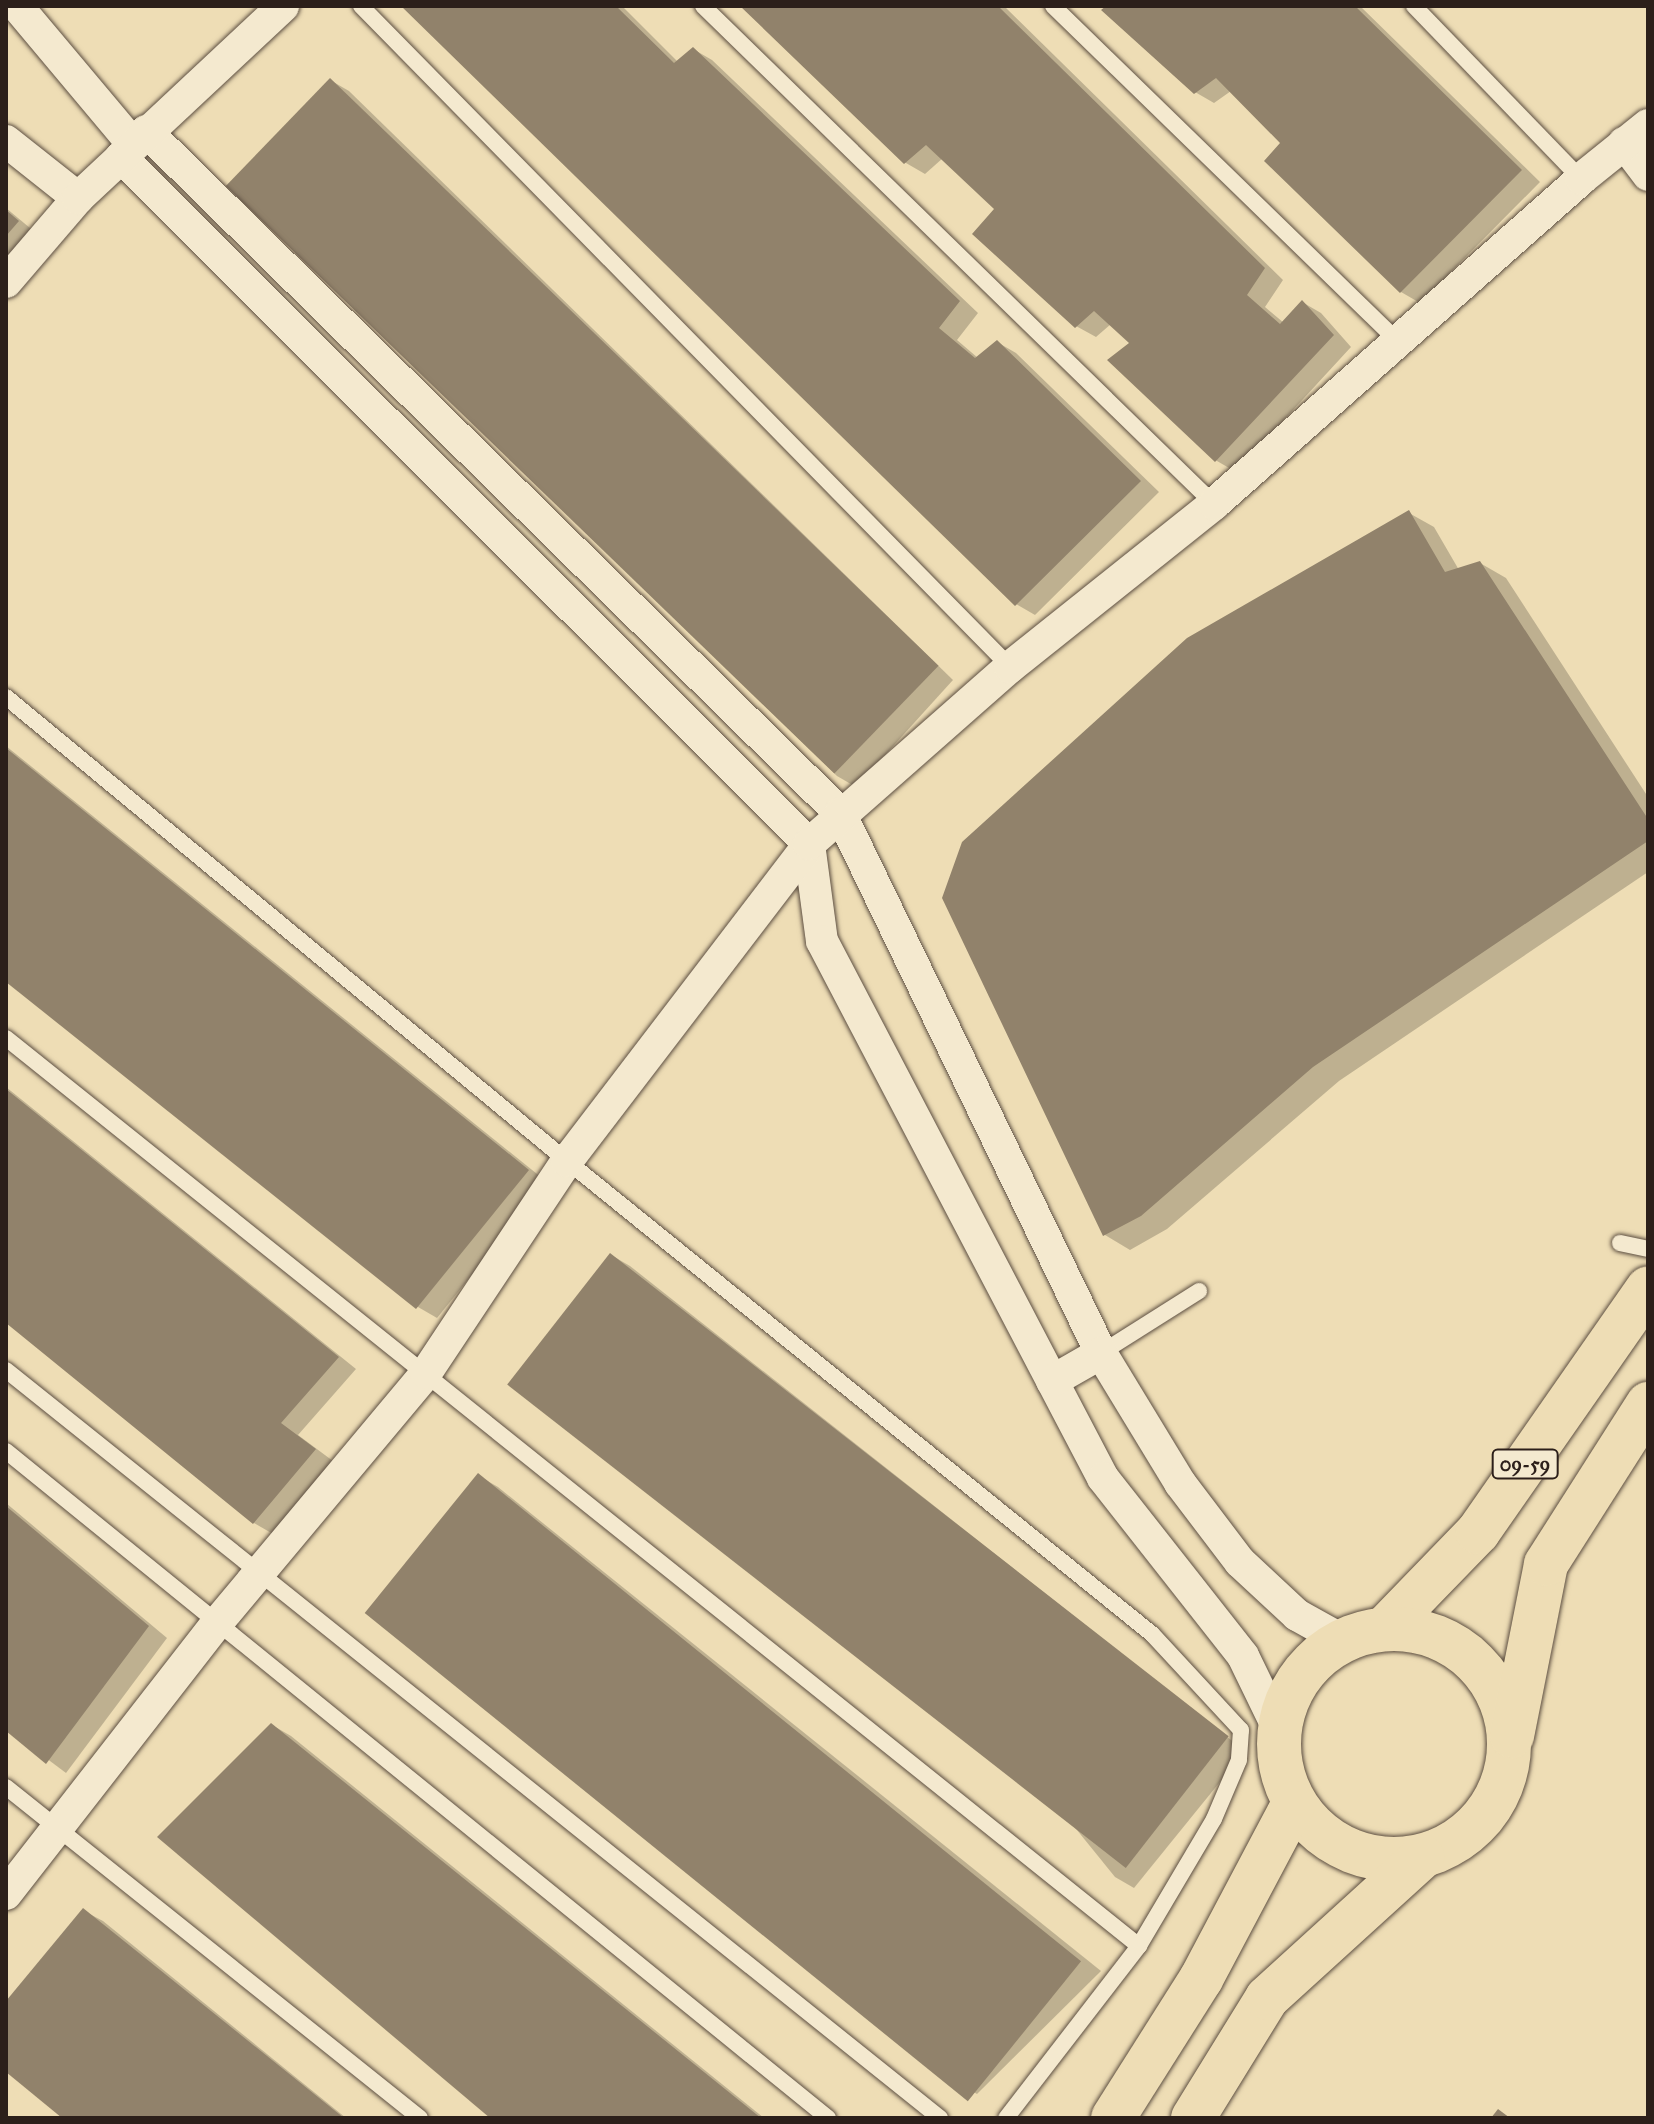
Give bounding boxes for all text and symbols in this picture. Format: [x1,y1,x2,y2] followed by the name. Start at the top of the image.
[1491,1448,1559,1480] road number: 09-59

